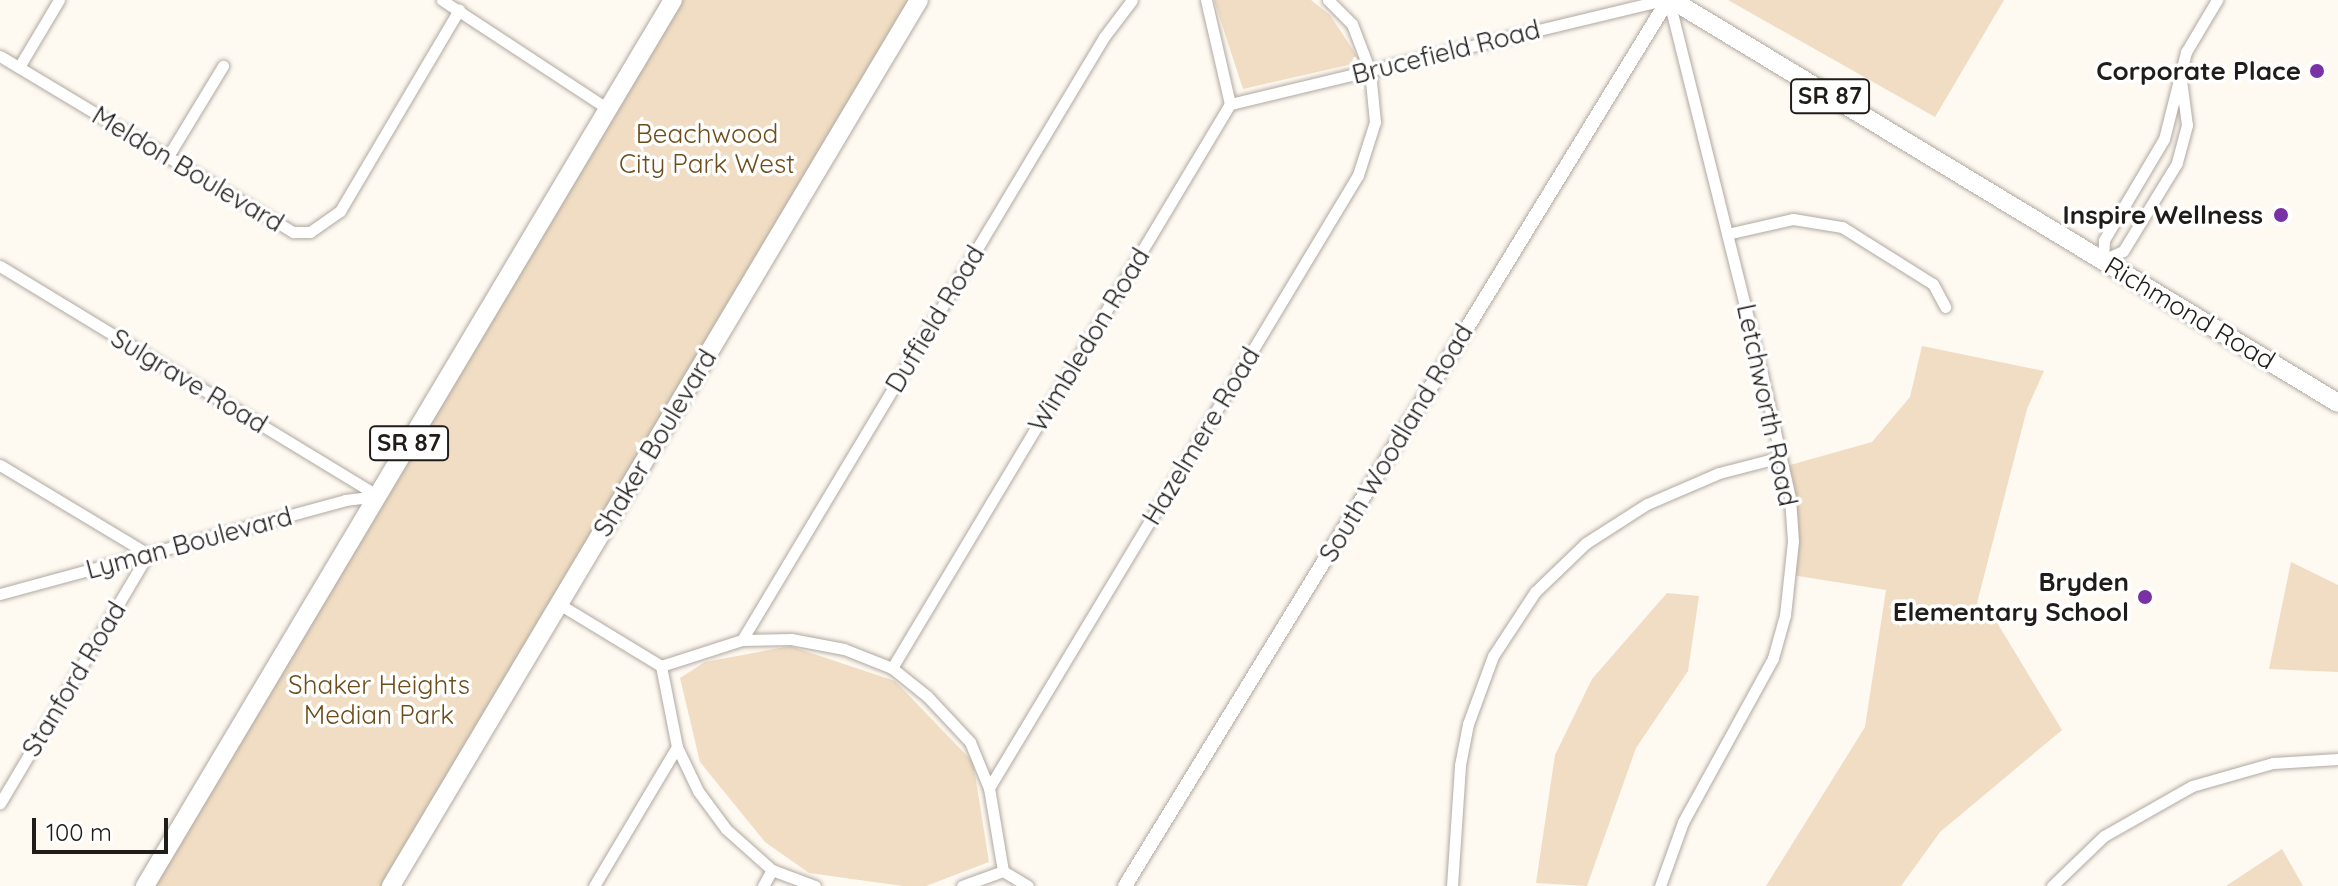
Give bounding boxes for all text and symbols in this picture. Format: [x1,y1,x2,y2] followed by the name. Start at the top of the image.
[1349,14,1543,90] street label: Brucefield Road
[2096,55,2301,87] place label: Corporate Place
[2308,62,2326,80] marker: Corporate Place
[1790,76,1870,116] road number: SR 87
[87,100,289,238] street label: Meldon Boulevard
[619,118,795,180] park label: Beachwood City Park West
[2063,199,2263,231] place label: Inspire Wellness
[2270,204,2292,226] marker: Inspire Wellness
[879,240,991,398] street label: Duffield Road
[1022,243,1156,437] street label: Wimbledon Road
[2099,250,2281,376] street label: Richmond Road
[1730,301,1804,509] street label: Letchworth Road
[1313,318,1479,568] street label: South Woodland Road
[105,322,273,440] street label: Sulgrave Road
[1136,342,1266,530] street label: Hazelmere Road
[587,344,723,542] street label: Shaker Boulevard
[369,423,449,463] road number: SR 87
[83,501,295,585] street label: Lyman Boulevard
[1893,566,2129,628] place label: Bryden Elementary School
[2136,588,2154,606] marker: Bryden Elementary School
[16,596,132,762] street label: Stanford Road
[288,669,470,730] park label: Shaker Heights Median Park
[36,802,172,852] scale bar
[46,817,112,847] text: 100 m

